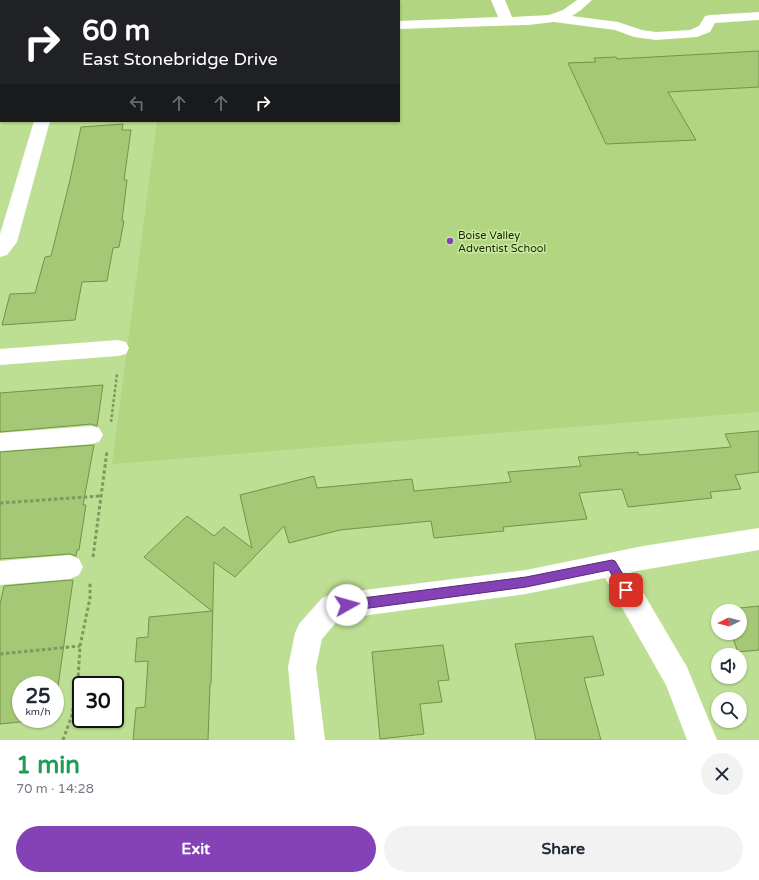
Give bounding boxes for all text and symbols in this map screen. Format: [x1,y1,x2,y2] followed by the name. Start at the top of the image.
[82,14,150,48] text: 60 m
[16,16,68,68] icon: right
[82,48,278,70] text: East Stonebridge Drive
[126,92,148,114] icon: left
[168,92,190,114] icon: ahead
[210,92,232,114] icon: ahead
[252,92,274,114] icon: right
[458,229,546,255] place label: Boise Valley Adventist School
[445,236,455,246] marker: Boise Valley Adventist School
[609,573,643,607] pin
[615,579,637,601] icon: arrive
[326,584,368,626] position arrow
[711,604,747,640] north arrow
[711,604,747,728] map controls
[711,648,747,684] button: sound
[72,676,124,728] speed limit sign: 30
[25,685,51,709] text: 25
[711,692,747,728] button: search
[25,706,51,718] text: km/h
[16,751,80,780] text: 1 min
[701,753,743,795] button: close
[16,781,94,797] text: 70 m · 14:28
[16,826,376,872] button: Exit
[384,826,743,872] button: Share

